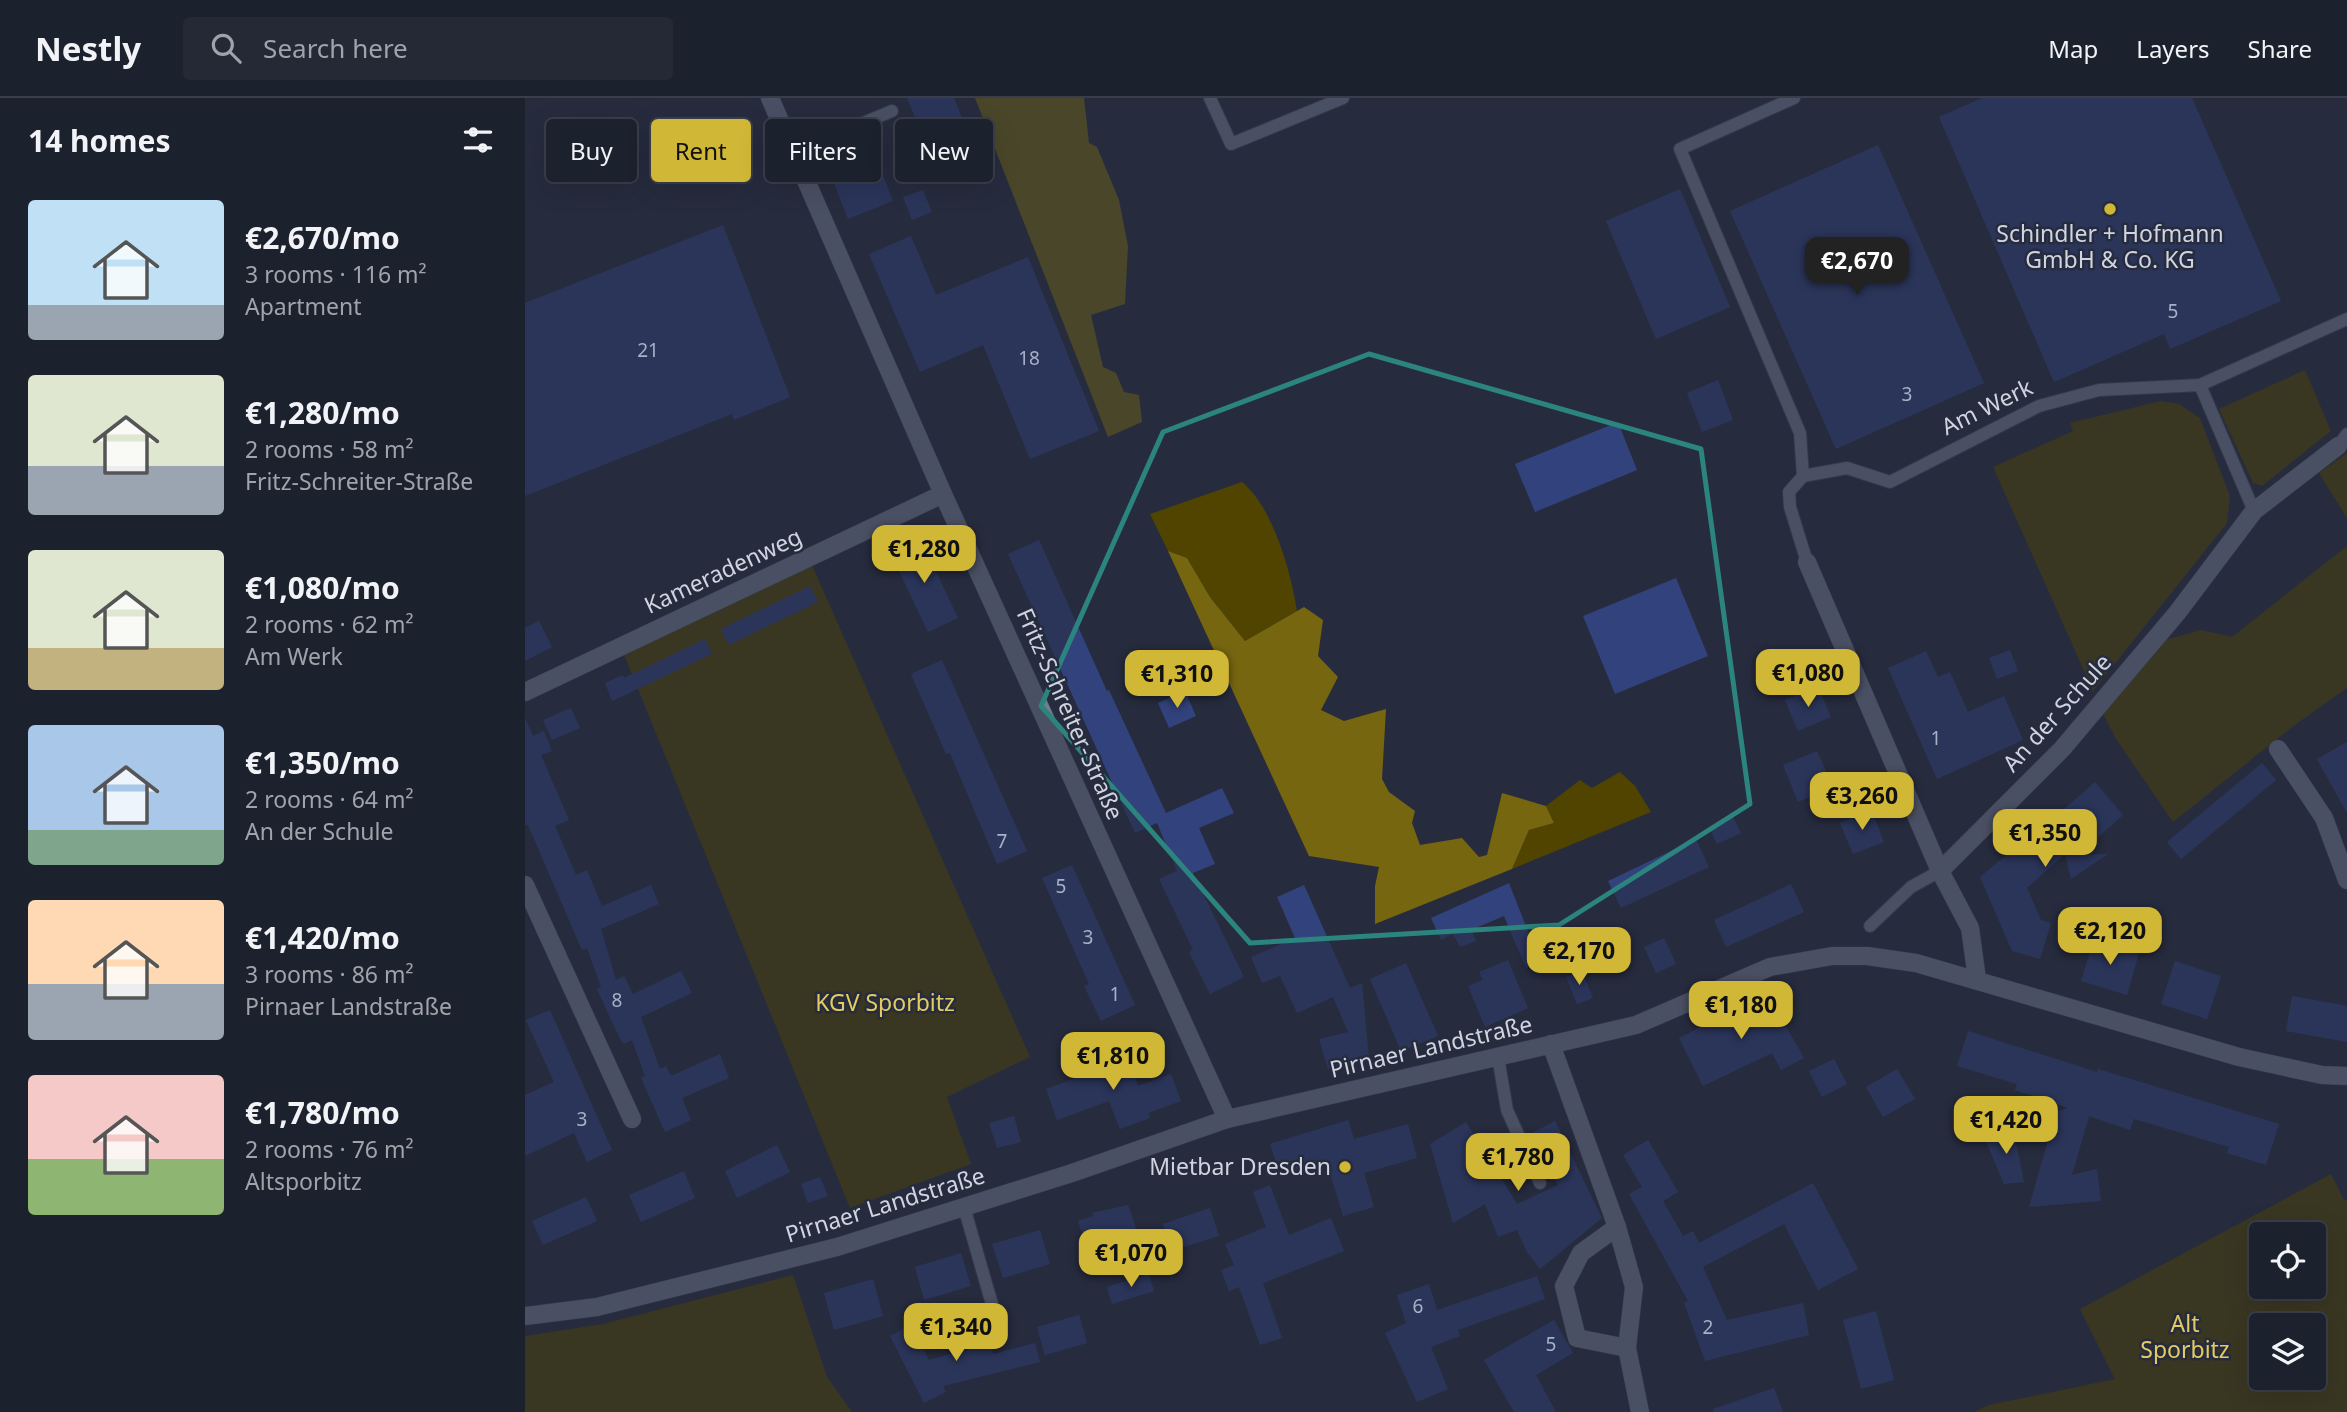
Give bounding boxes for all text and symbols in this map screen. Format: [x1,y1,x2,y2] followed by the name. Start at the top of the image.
[183,17,673,80] search box
[35,26,141,71] text: Nestly
[207,29,245,67] icon: search
[263,30,408,66] text: Search here
[2048,32,2098,65] text: Map
[2136,32,2210,65] text: Layers
[2248,32,2312,65] text: Share
[546,119,637,182] chip: Buy
[651,119,751,182] chip: Rent
[765,119,881,182] chip: Filters
[895,119,993,182] chip: New
[28,120,171,161] text: 14 homes
[459,121,497,159] icon: filters
[2102,201,2118,217] marker: Schindler + Hofmann GmbH & Co. KG
[245,217,400,258] text: €2,670/mo
[1996,217,2224,275] place label: Schindler + Hofmann GmbH & Co. KG
[84,228,168,312] icon: home
[1800,238,1914,297] pin: €2,670
[1821,244,1893,276] text: €2,670
[245,258,427,290] text: 3 rooms · 116 m²
[245,290,362,322] text: Apartment
[2168,298,2178,324] house number: 5
[637,337,659,363] house number: 21
[1018,345,1040,371] house number: 18
[1936,370,2038,442] street label: Am Werk
[1902,381,1912,407] house number: 3
[245,392,400,433] text: €1,280/mo
[84,403,168,487] icon: home
[245,433,414,465] text: 2 rooms · 58 m²
[245,465,473,497] text: Fritz-Schreiter-Straße
[639,520,806,621] street label: Kameradenweg
[867,526,981,585] pin: €1,280
[888,532,960,564] text: €1,280
[245,567,400,608] text: €1,080/mo
[84,578,168,662] icon: home
[1010,603,1132,824] street label: Fritz-Schreiter-Straße
[245,608,414,640] text: 2 rooms · 62 m²
[245,640,343,672] text: Am Werk
[1995,646,2118,778] street label: An der Schule
[1120,650,1234,710] pin: €1,310
[1751,650,1865,709] pin: €1,080
[1772,656,1844,688] text: €1,080
[1141,657,1213,689] text: €1,310
[1931,725,1941,751] house number: 1
[245,742,400,783] text: €1,350/mo
[84,753,168,837] icon: home
[1805,772,1919,832] pin: €3,260
[1826,779,1898,811] text: €3,260
[245,783,414,815] text: 2 rooms · 64 m²
[1988,810,2102,869] pin: €1,350
[245,815,394,847] text: An der Schule
[2009,816,2081,848] text: €1,350
[997,828,1007,854] house number: 7
[1056,873,1066,899] house number: 5
[2053,908,2167,967] pin: €2,120
[2074,914,2146,946] text: €2,120
[245,917,400,958] text: €1,420/mo
[1083,924,1093,950] house number: 3
[84,928,168,1012] icon: home
[1522,928,1636,987] pin: €2,170
[1543,934,1615,966] text: €2,170
[245,958,414,990] text: 3 rooms · 86 m²
[1110,981,1120,1007] house number: 1
[1684,982,1798,1041] pin: €1,180
[815,986,955,1018] park label: KGV Sporbitz
[612,987,622,1013] house number: 8
[1705,988,1777,1020] text: €1,180
[245,990,452,1022] text: Pirnaer Landstraße
[1326,1007,1535,1085] street label: Pirnaer Landstraße
[1056,1032,1170,1092] pin: €1,810
[1077,1039,1149,1071] text: €1,810
[245,1092,400,1133] text: €1,780/mo
[1949,1096,2063,1156] pin: €1,420
[84,1103,168,1187] icon: home
[1970,1103,2042,1135] text: €1,420
[577,1106,587,1132] house number: 3
[245,1133,414,1165] text: 2 rooms · 76 m²
[1461,1134,1575,1193] pin: €1,780
[1482,1140,1554,1172] text: €1,780
[1149,1150,1331,1182] place label: Mietbar Dresden
[781,1158,988,1250] street label: Pirnaer Landstraße
[1337,1159,1353,1175] marker: Mietbar Dresden
[245,1165,362,1197] text: Altsporbitz
[2249,1222,2326,1390] map controls
[2249,1222,2326,1299] button: locate
[1074,1230,1188,1289] pin: €1,070
[1095,1236,1167,1268] text: €1,070
[1413,1293,1423,1319] house number: 6
[899,1304,1013,1363] pin: €1,340
[2140,1307,2230,1365] park label: Alt Sporbitz
[920,1310,992,1342] text: €1,340
[2249,1313,2326,1390] button: layers
[1703,1314,1713,1340] house number: 2
[1546,1331,1556,1357] house number: 5

